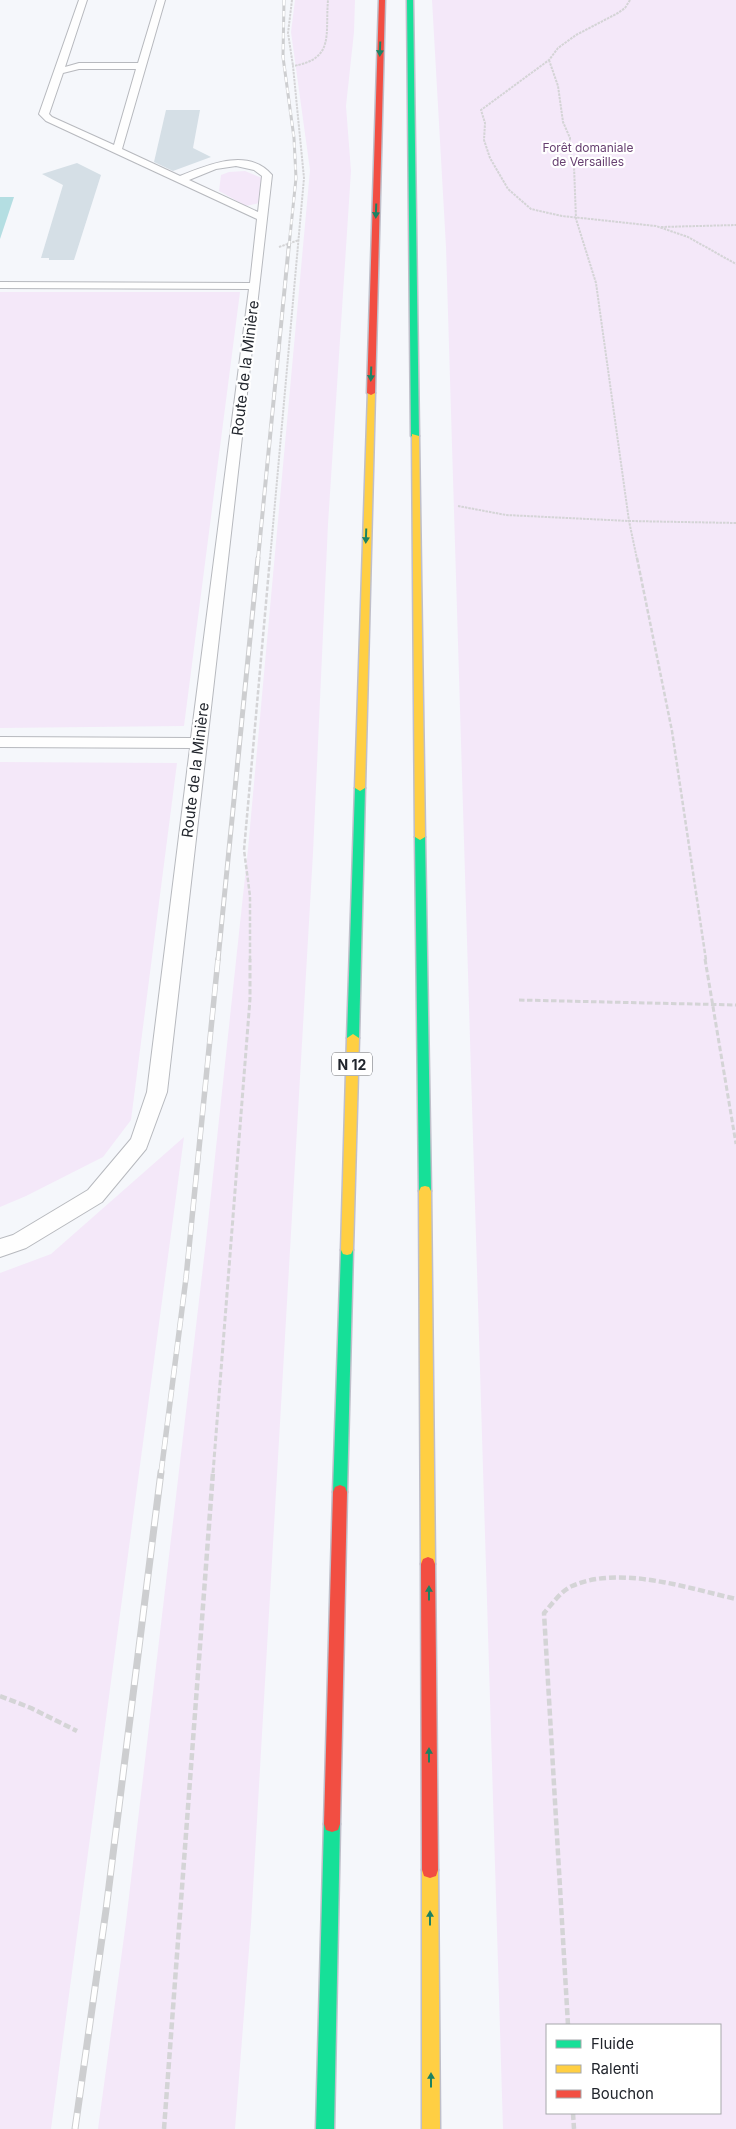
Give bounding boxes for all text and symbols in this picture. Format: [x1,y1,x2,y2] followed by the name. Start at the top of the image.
[376,41,384,57] one-way arrow
[543,140,633,169] park label: Forêt domaniale de Versailles
[371,203,379,219] one-way arrow
[227,299,263,437] street label: Route de la Minière
[367,366,375,382] one-way arrow
[362,528,370,544] one-way arrow
[177,701,213,839] street label: Route de la Minière
[332,1052,372,1076] road number: N 12
[425,1585,433,1601] one-way arrow
[425,1747,433,1763] one-way arrow
[426,1910,434,1926] one-way arrow
[546,2024,721,2114] legend
[591,2034,634,2053] text: Fluide
[591,2059,639,2078] text: Ralenti
[427,2072,435,2088] one-way arrow
[591,2084,654,2103] text: Bouchon

